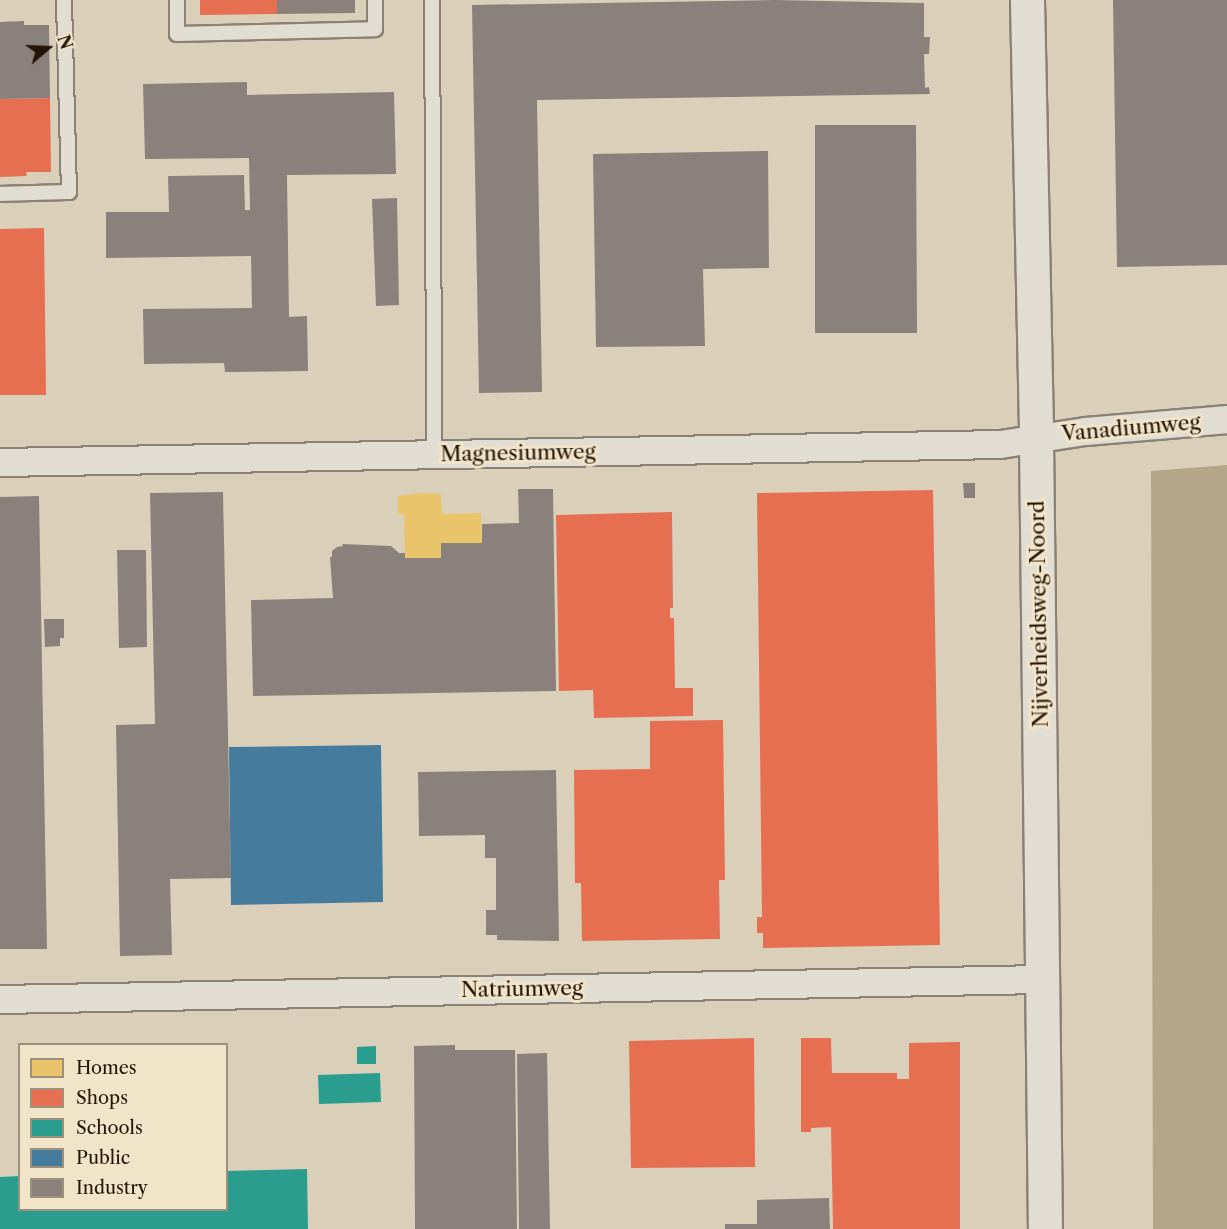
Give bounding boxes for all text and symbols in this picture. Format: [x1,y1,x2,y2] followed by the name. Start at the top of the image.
[18,18,78,78] north arrow
[53,32,77,52] text: N
[1061,409,1201,447] street label: Vanadiumweg
[440,439,596,467] street label: Magnesiumweg
[1024,500,1054,728] street label: Nijverheidsweg-Noord
[461,975,583,1003] street label: Natriumweg
[18,1043,228,1211] legend
[76,1057,137,1079] text: Homes
[76,1087,128,1109] text: Shops
[76,1117,143,1139] text: Schools
[76,1147,130,1169] text: Public
[76,1177,148,1199] text: Industry

